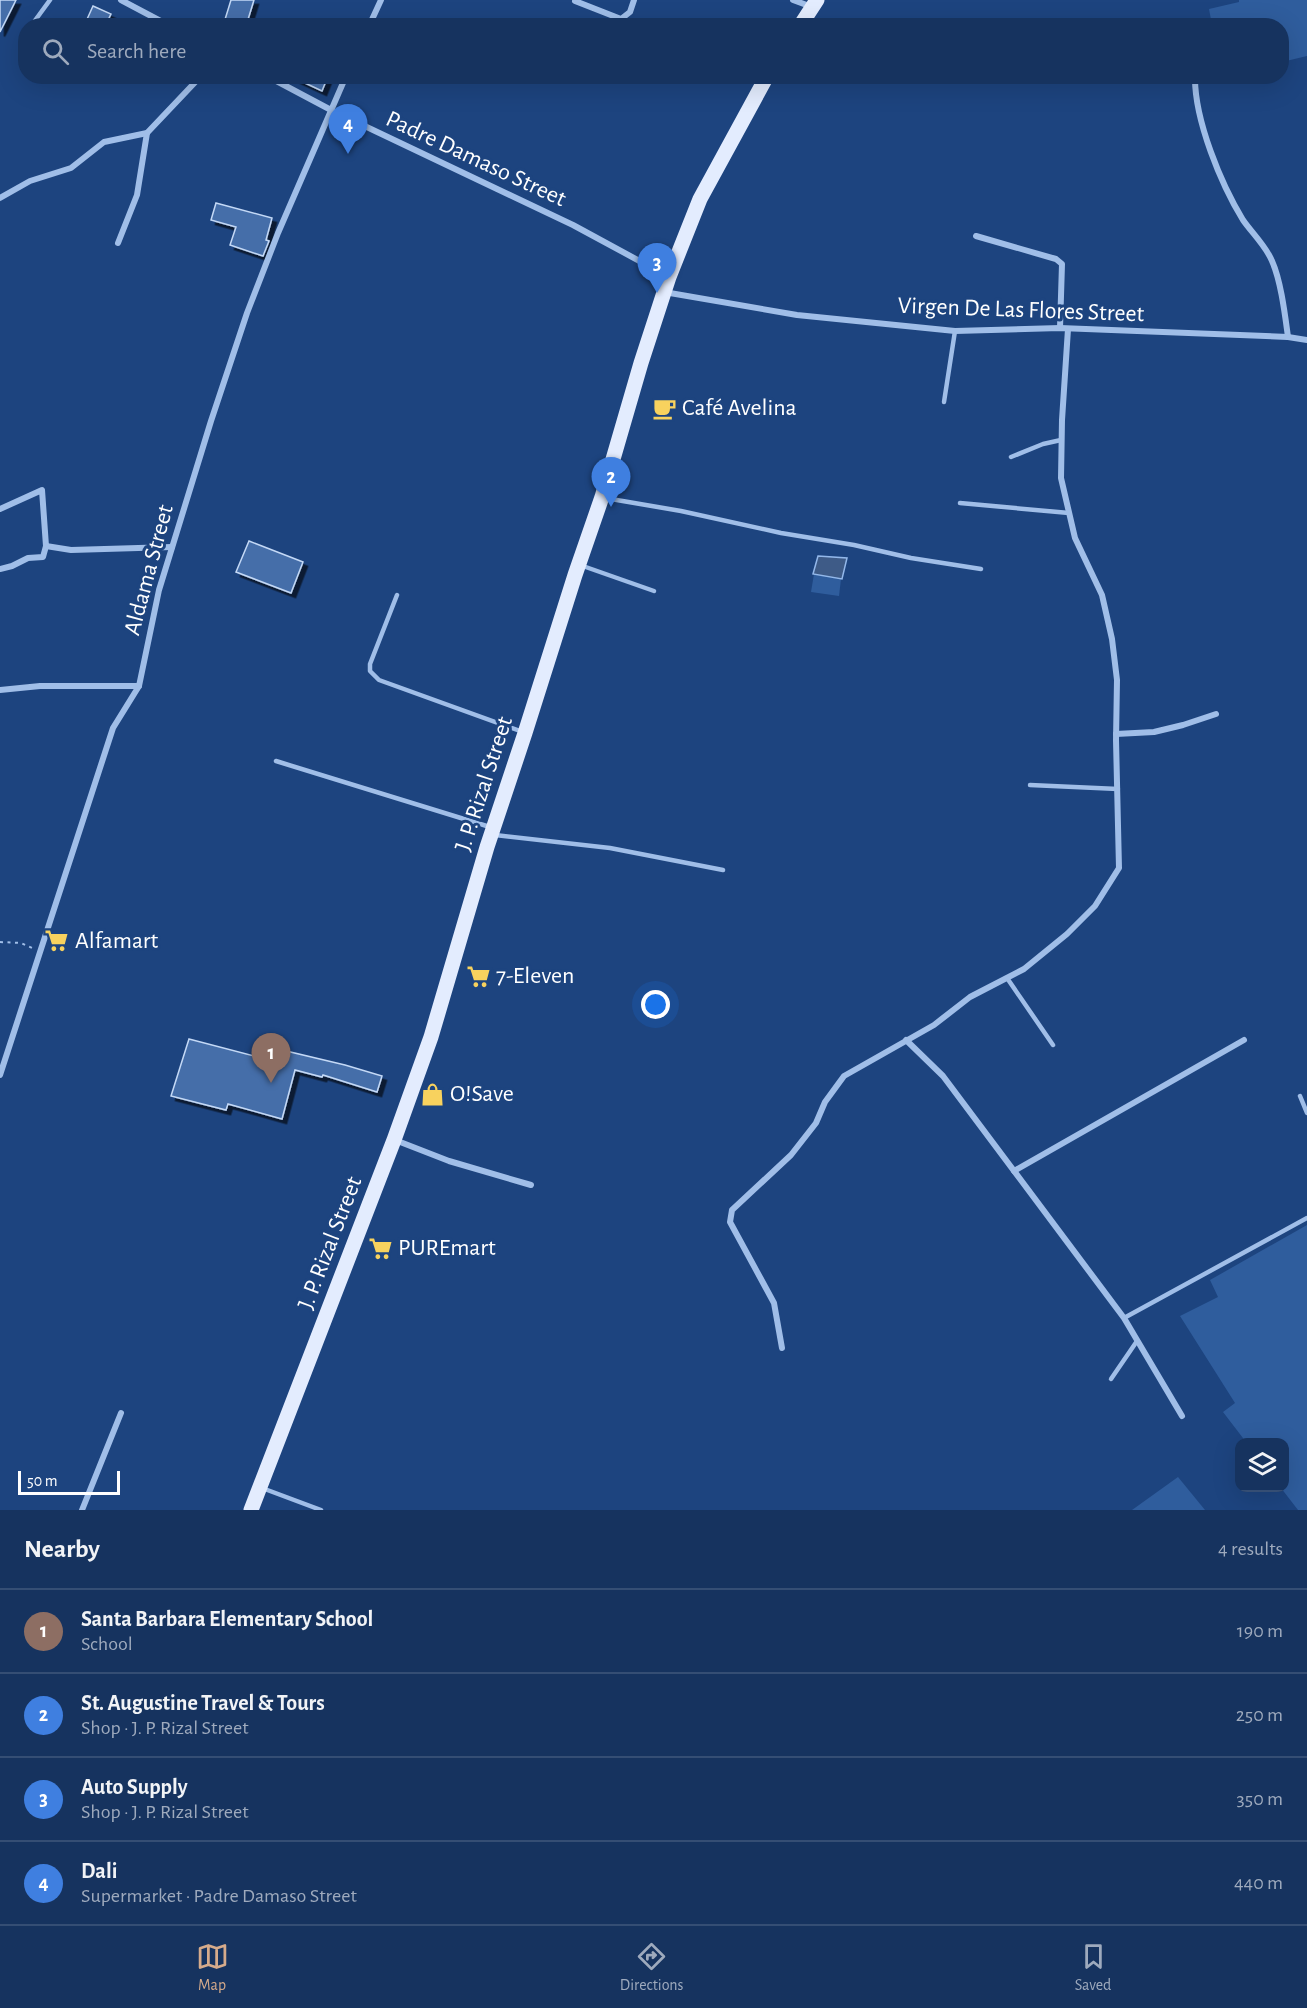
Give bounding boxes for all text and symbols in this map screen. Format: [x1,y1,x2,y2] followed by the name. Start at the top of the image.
[18,18,1289,84] search box
[39,35,72,68] icon: search
[87,40,186,62] text: Search here
[328,104,368,154] pin: 4
[382,107,570,211] street label: Padre Damaso Street
[638,244,676,293] pin: 3
[897,294,1145,326] street label: Virgen De Las Flores Street
[651,395,677,421] cafe icon: Café Avelina
[682,396,797,420] place label: Café Avelina
[592,458,630,507] pin: 2
[120,502,178,638] street label: Aldama Street
[451,713,517,854] street label: J. P. Rizal Street
[44,928,70,954] supermarket icon: Alfamart
[75,929,158,953] place label: Alfamart
[465,963,491,989] supermarket icon: 7-Eleven
[496,964,574,988] place label: 7-Eleven
[641,990,670,1019] your location
[252,1034,290,1083] pin: 1
[419,1081,445,1107] shop icon: O!Save
[450,1082,514,1106] place label: O!Save
[294,1173,366,1313] street label: J. P. Rizal Street
[367,1235,393,1261] supermarket icon: PUREmart
[398,1236,496,1260] place label: PUREmart
[1235,1438,1289,1492] map controls
[1235,1438,1289,1492] button: layers
[18,1468,120,1496] scale bar
[27,1473,58,1489] text: 50 m
[24,1536,100,1562] text: Nearby
[1218,1539,1283,1559] text: 4 results
[81,1608,373,1630] text: Santa Barbara Elementary School
[40,1621,47,1641] text: 1
[1237,1621,1283,1641] text: 190 m
[81,1634,133,1654] text: School
[81,1692,325,1714] text: St. Augustine Travel & Tours
[39,1705,48,1725] text: 2
[1236,1705,1283,1725] text: 250 m
[81,1718,249,1738] text: Shop · J. P. Rizal Street
[81,1776,188,1798] text: Auto Supply
[39,1789,48,1809] text: 3
[1237,1789,1283,1809] text: 350 m
[81,1802,249,1822] text: Shop · J. P. Rizal Street
[81,1860,117,1882] text: Dali
[38,1873,49,1893] text: 4
[1234,1873,1283,1893] text: 440 m
[81,1886,357,1906] text: Supermarket · Padre Damaso Street
[196,1940,229,1995] tab: Map
[620,1940,684,1995] tab: Directions
[1075,1940,1111,1995] tab: Saved

